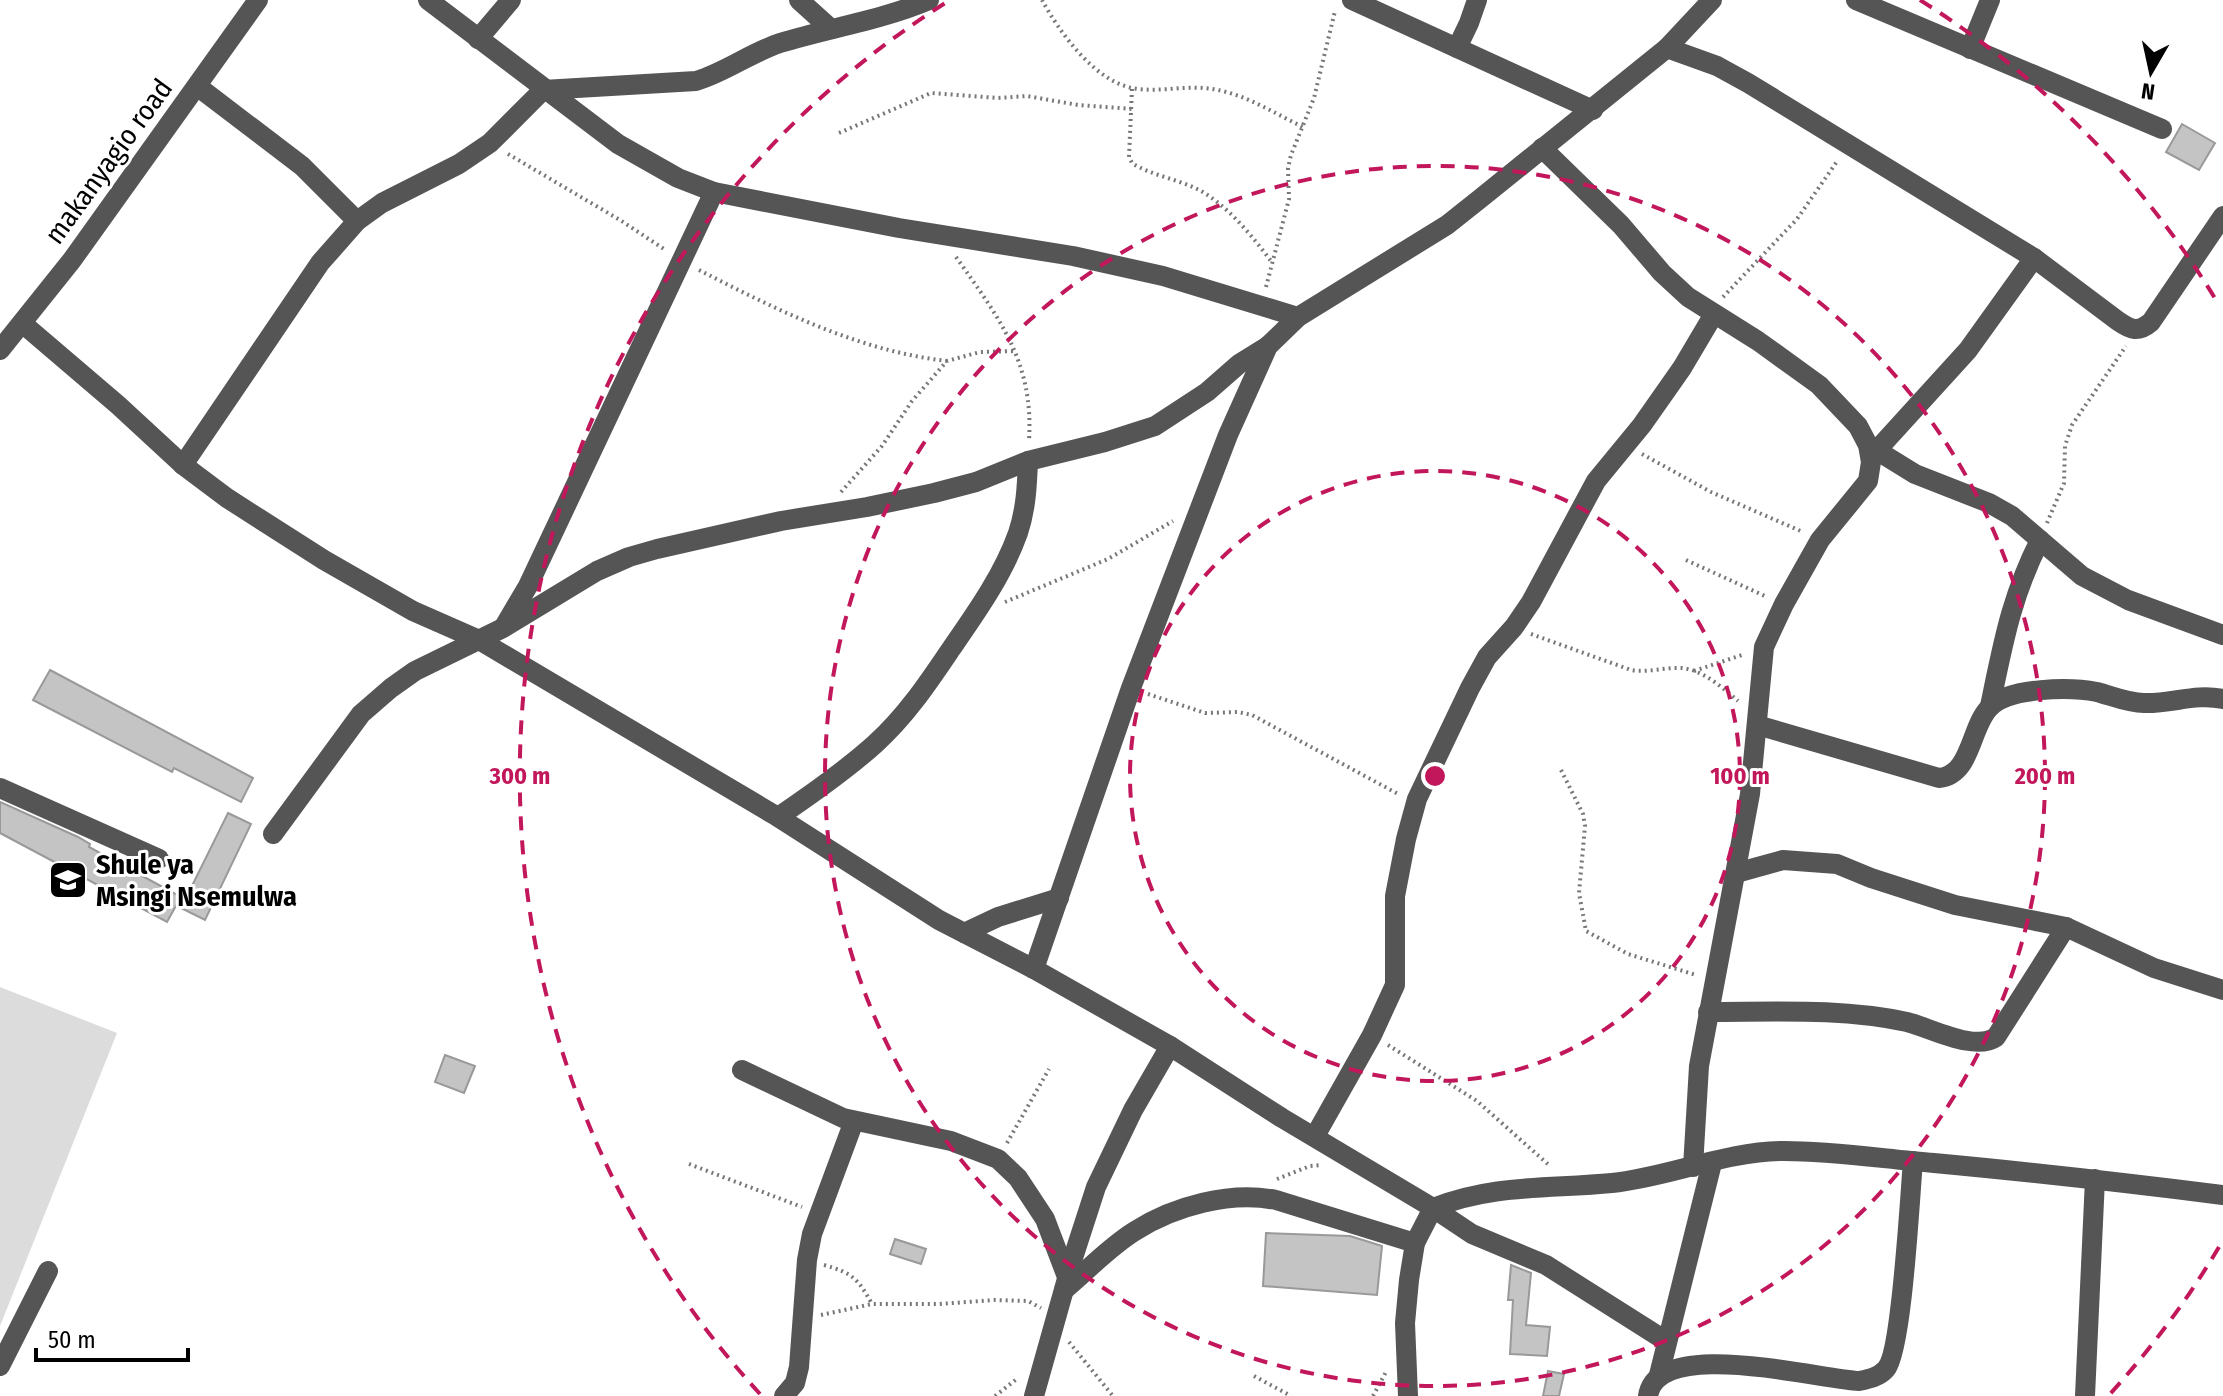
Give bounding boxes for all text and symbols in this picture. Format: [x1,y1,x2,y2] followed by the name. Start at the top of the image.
[2111,32,2191,112] north arrow
[38,73,179,250] street label: makanyagio road
[2139,77,2157,106] text: N
[489,762,550,790] text: 300 m
[1421,762,1449,790] centre of rings
[1710,762,1770,790] text: 100 m
[2014,762,2075,790] text: 200 m
[96,848,297,913] place label: Shule ya Msingi Nsemulwa
[47,859,89,901] school or university icon: Shule ya Msingi Nsemulwa
[36,1312,188,1362] scale bar
[48,1326,96,1354] text: 50 m

